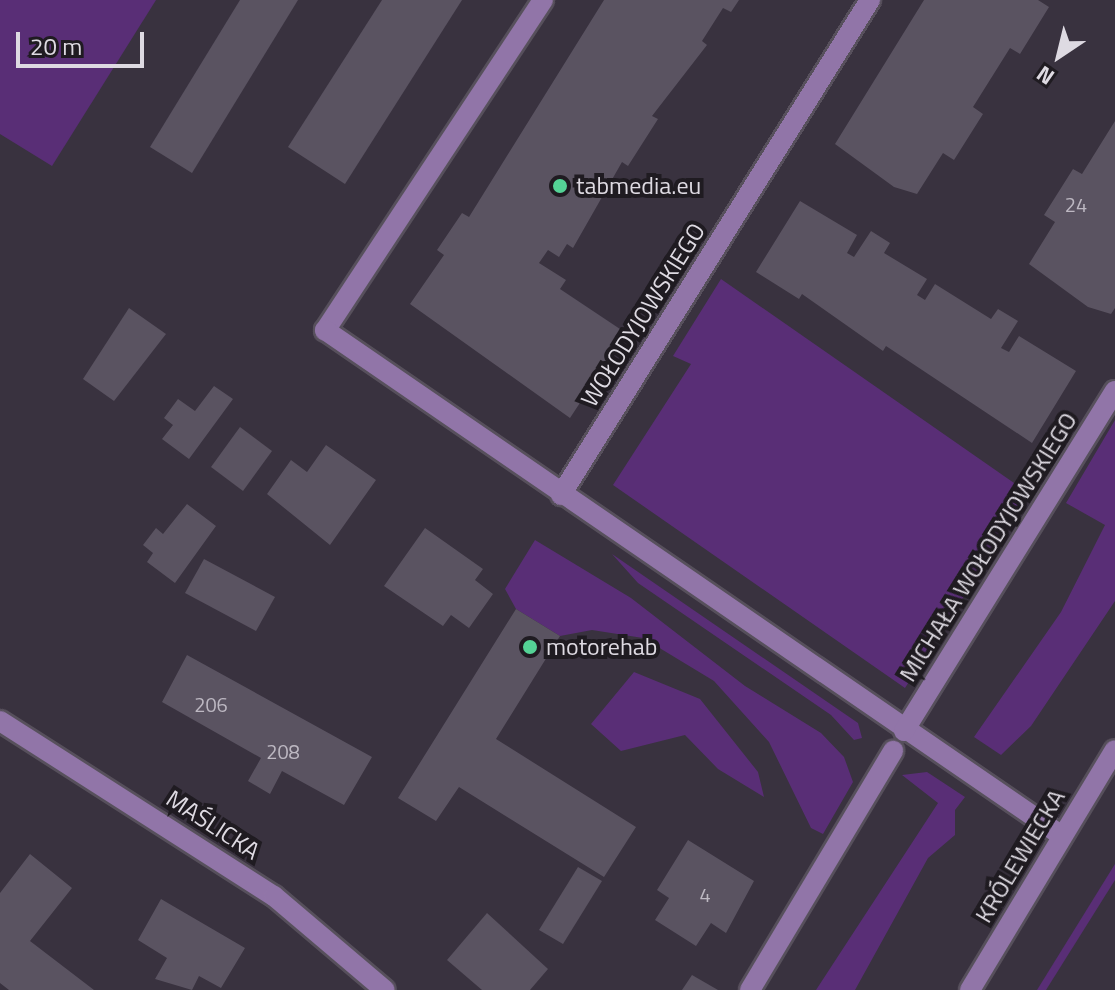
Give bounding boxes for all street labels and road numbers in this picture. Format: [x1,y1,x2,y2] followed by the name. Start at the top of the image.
[575,218,711,412] street label: WOŁODYJOWSKIEGO
[893,407,1083,687] street label: MICHAŁA WOŁODYJOWSKIEGO
[161,784,265,866] street label: MAŚLICKA
[969,784,1071,928] street label: KRÓLEWIECKA

